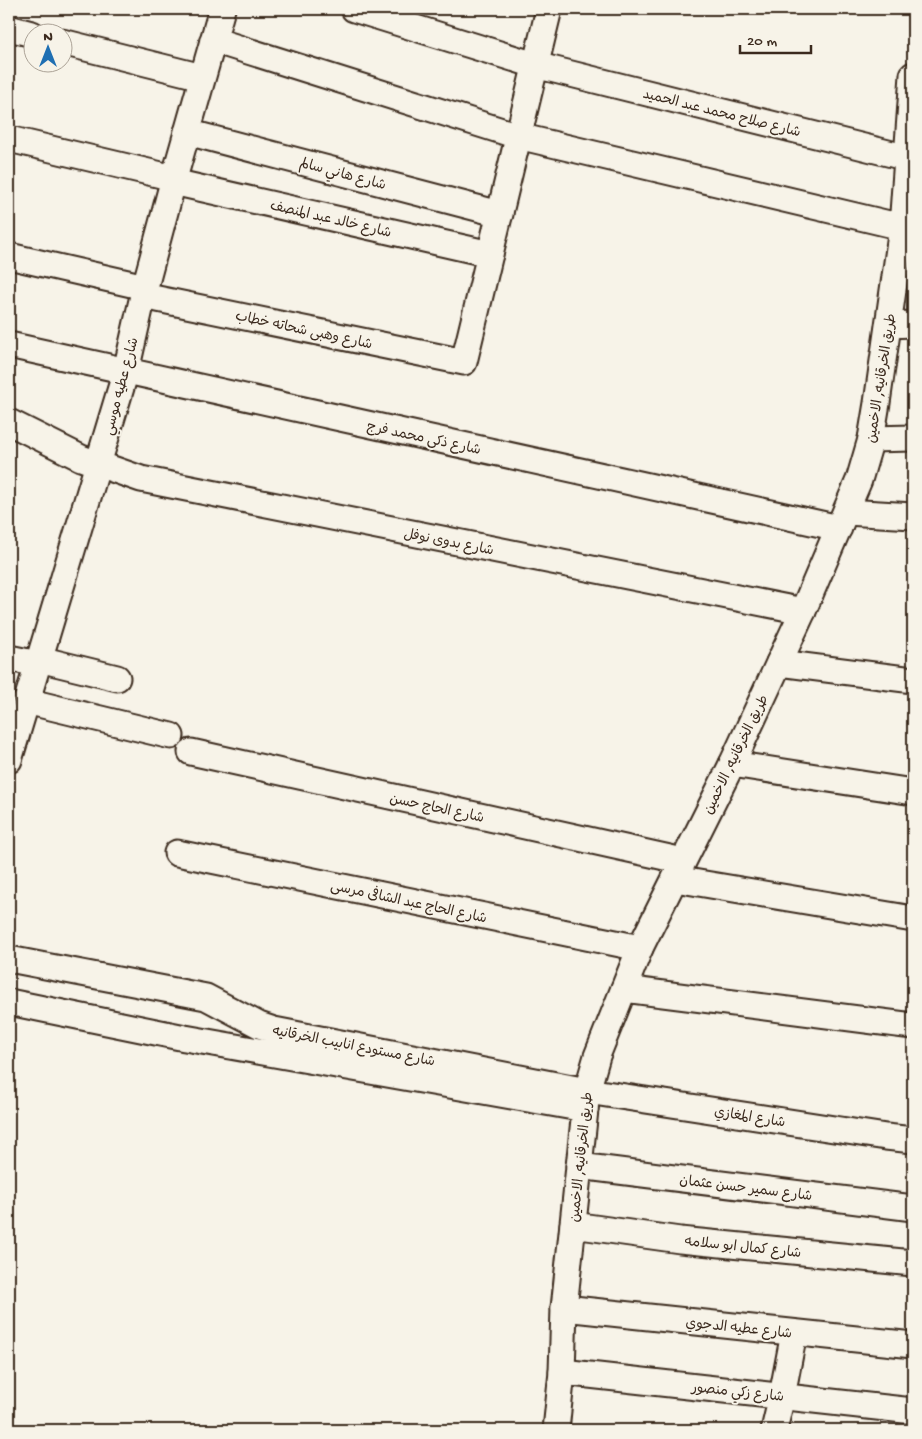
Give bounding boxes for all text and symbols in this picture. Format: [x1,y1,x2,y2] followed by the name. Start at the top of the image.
[22,22,72,72] north arrow
[740,22,811,54] scale bar
[43,29,53,46] text: N
[747,33,777,51] text: 20 m
[641,87,802,142] street label: شارع صلاح محمد عبد الحميد
[297,156,387,197] street label: شارع هاني سالم
[268,198,393,243] street label: شارع خالد عبد المنصف
[233,309,374,354] street label: شارع وهبى شحاته خطاب
[864,312,901,444] street label: طريق الخرقانيه, الاخمين
[101,336,146,438] street label: شارع عطيه موسي
[365,419,482,460] street label: شارع ذكى محمد فرج
[402,526,495,561] street label: شارع بدوى نوفل
[701,693,774,818] street label: طريق الخرقانيه, الاخمين
[388,791,485,828] street label: شارع الحاج حسن
[329,876,489,928] street label: شارع الحاج عبد الشافى مرسى
[271,1023,436,1072] street label: شارع مستودع انابيب الخرقانيه
[567,1091,598,1223] street label: طريق الخرقانيه, الاخمين
[713,1104,786,1132] street label: شارع المغازي
[678,1173,813,1206] street label: شارع سمير حسن عثمان
[684,1234,802,1263] street label: شارع كمال ابو سلامه
[685,1315,793,1344] street label: شارع عطيه الدجوي
[690,1380,785,1409] street label: شارع زكي منصور

